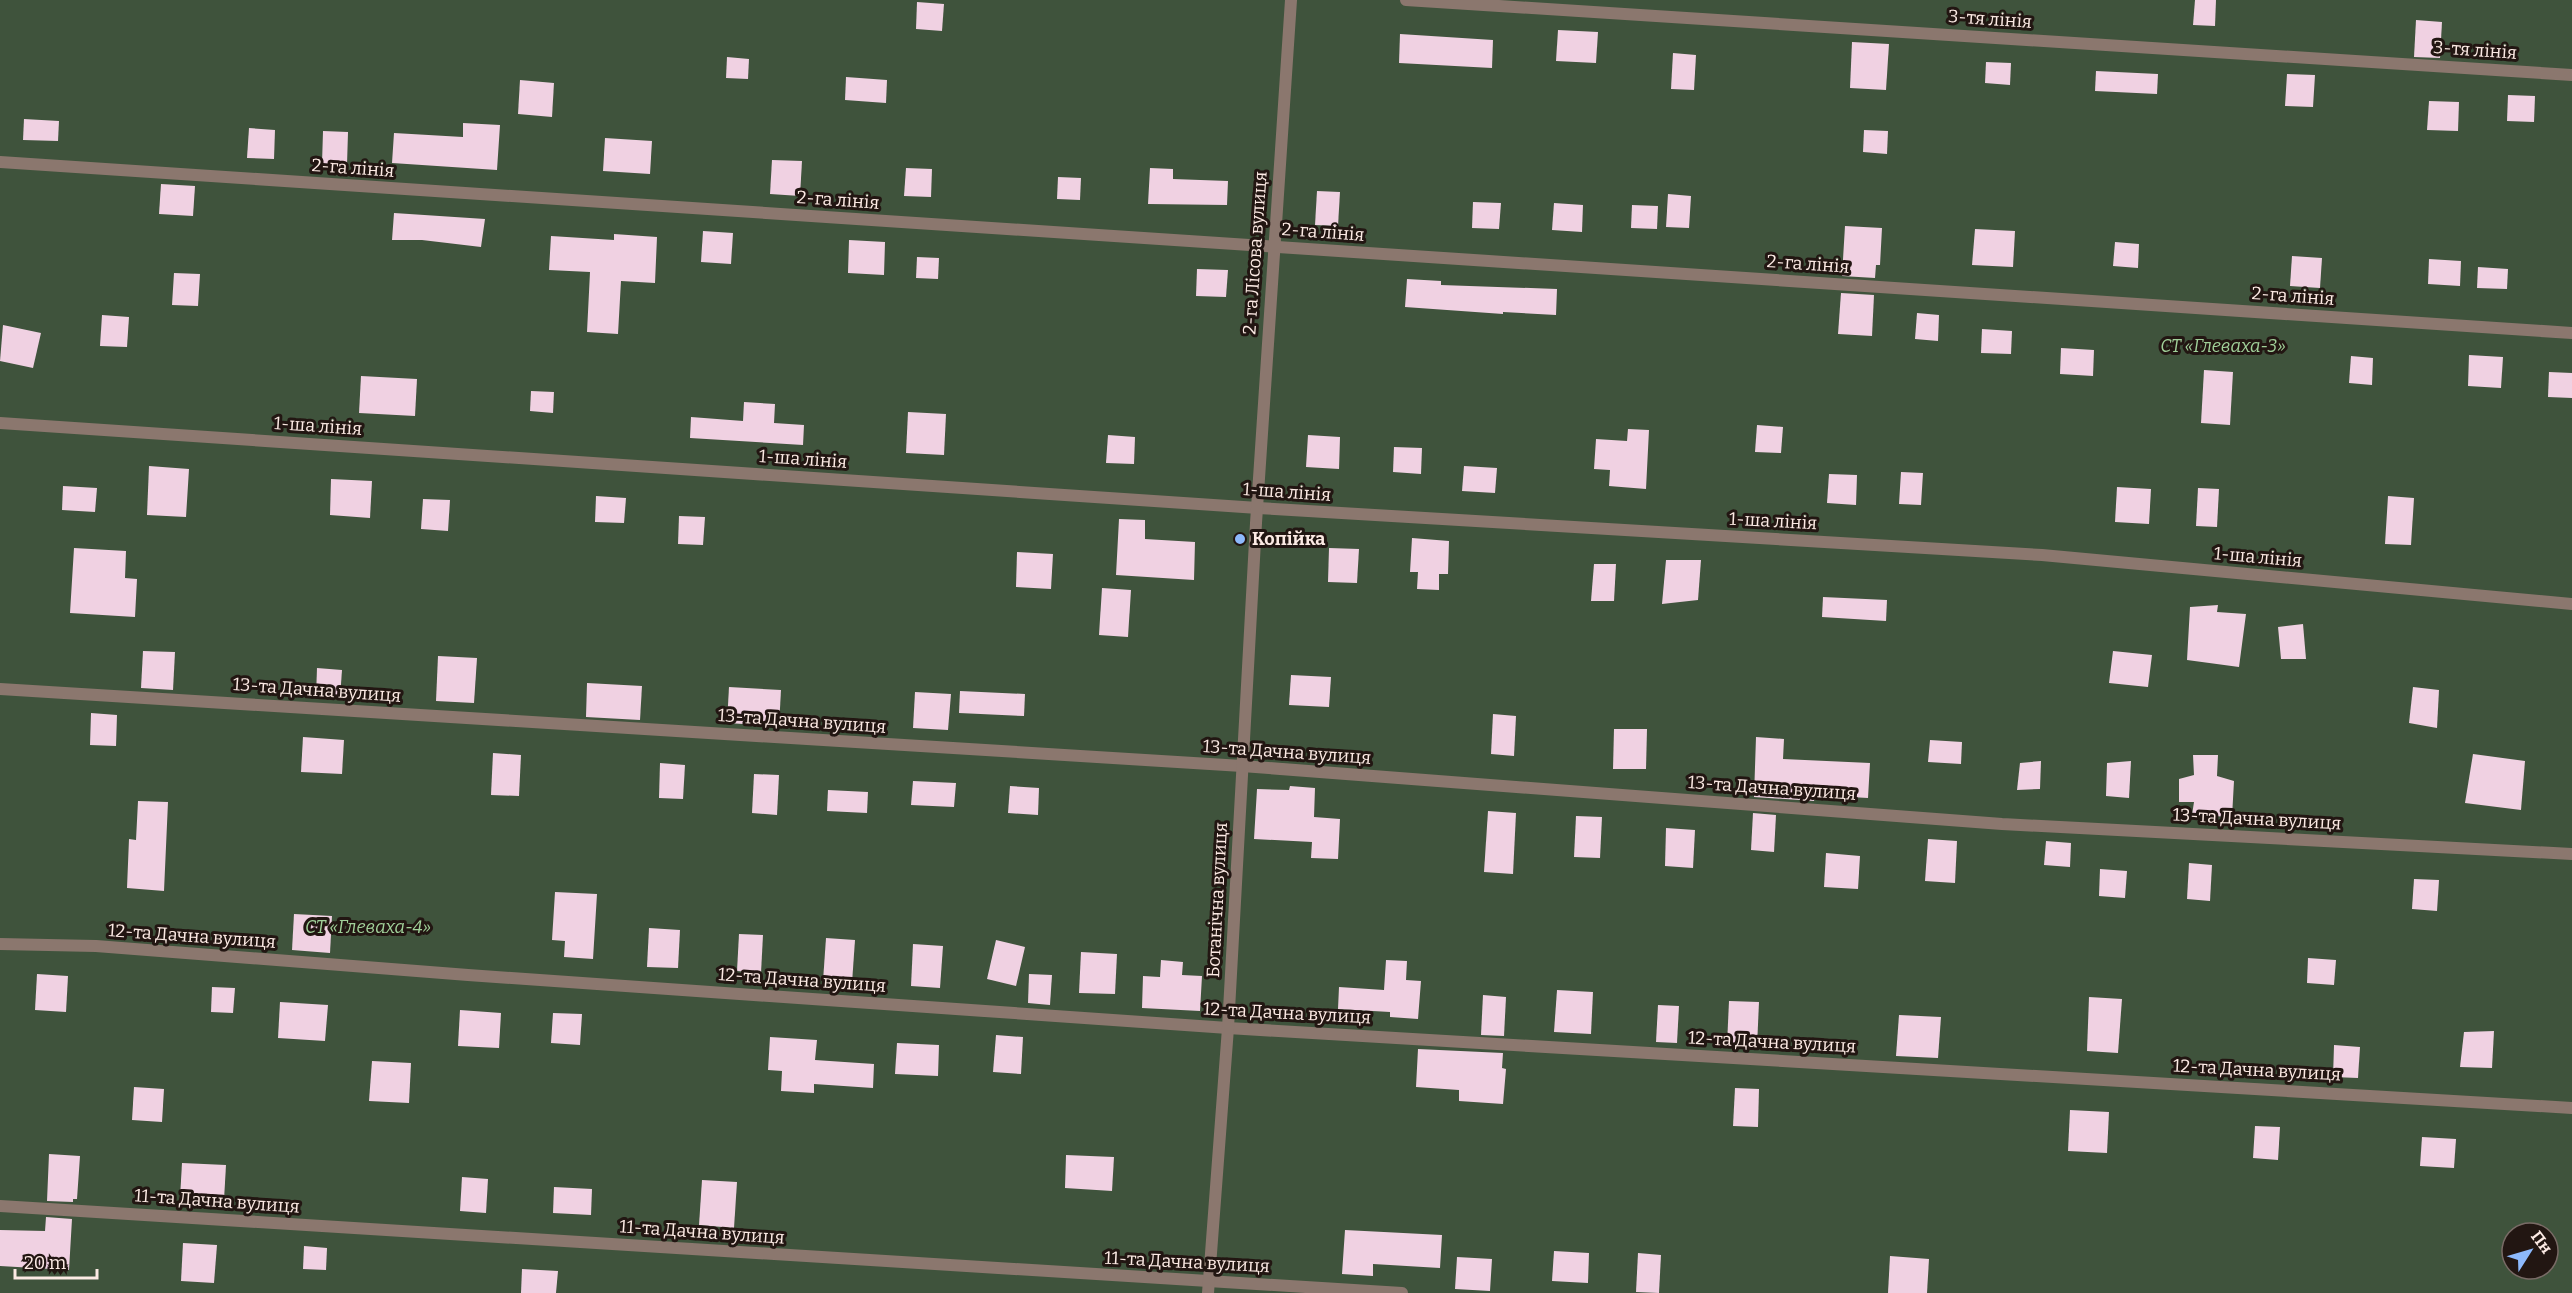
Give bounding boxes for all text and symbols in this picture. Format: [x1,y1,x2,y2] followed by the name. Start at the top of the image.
[1947,5,2033,33] street label: 3-тя лінія
[2432,36,2518,64] street label: 3-тя лінія
[311,154,395,182] street label: 2-га лінія
[1238,171,1272,335] street label: 2-га Лісова вулиця
[796,186,880,214] street label: 2-га лінія
[1281,218,1365,246] street label: 2-га лінія
[1766,250,1850,278] street label: 2-га лінія
[2251,282,2335,310] street label: 2-га лінія
[2160,335,2286,357] park label: СТ «Глеваха-3»
[273,412,363,440] street label: 1-ша лінія
[758,445,848,473] street label: 1-ша лінія
[1242,478,1332,506] street label: 1-ша лінія
[1728,508,1818,534] street label: 1-ша лінія
[1252,528,1325,550] place label: Копійка
[1233,532,1247,546] marker: Копійка
[2213,542,2303,572] street label: 1-ша лінія
[232,673,402,707] street label: 13-та Дачна вулиця
[717,704,887,738] street label: 13-та Дачна вулиця
[1202,735,1372,769] street label: 13-та Дачна вулиця
[1687,771,1857,805] street label: 13-та Дачна вулиця
[2172,804,2342,834] street label: 13-та Дачна вулиця
[1202,822,1232,978] street label: Ботанічна вулиця
[305,916,431,938] park label: СТ «Глеваха-4»
[107,919,277,953] street label: 12-та Дачна вулиця
[717,963,887,997] street label: 12-та Дачна вулиця
[1202,998,1372,1028] street label: 12-та Дачна вулиця
[1687,1027,1857,1057] street label: 12-та Дачна вулиця
[2172,1055,2342,1085] street label: 12-та Дачна вулиця
[134,1184,301,1218] street label: 11-та Дачна вулиця
[619,1215,786,1249] street label: 11-та Дачна вулиця
[2500,1221,2560,1281] north arrow
[2527,1227,2556,1257] text: Пн
[15,1242,98,1280] scale bar
[1104,1247,1270,1277] street label: 11-та Дачна вулиця
[24,1252,66,1274] text: 20 m

